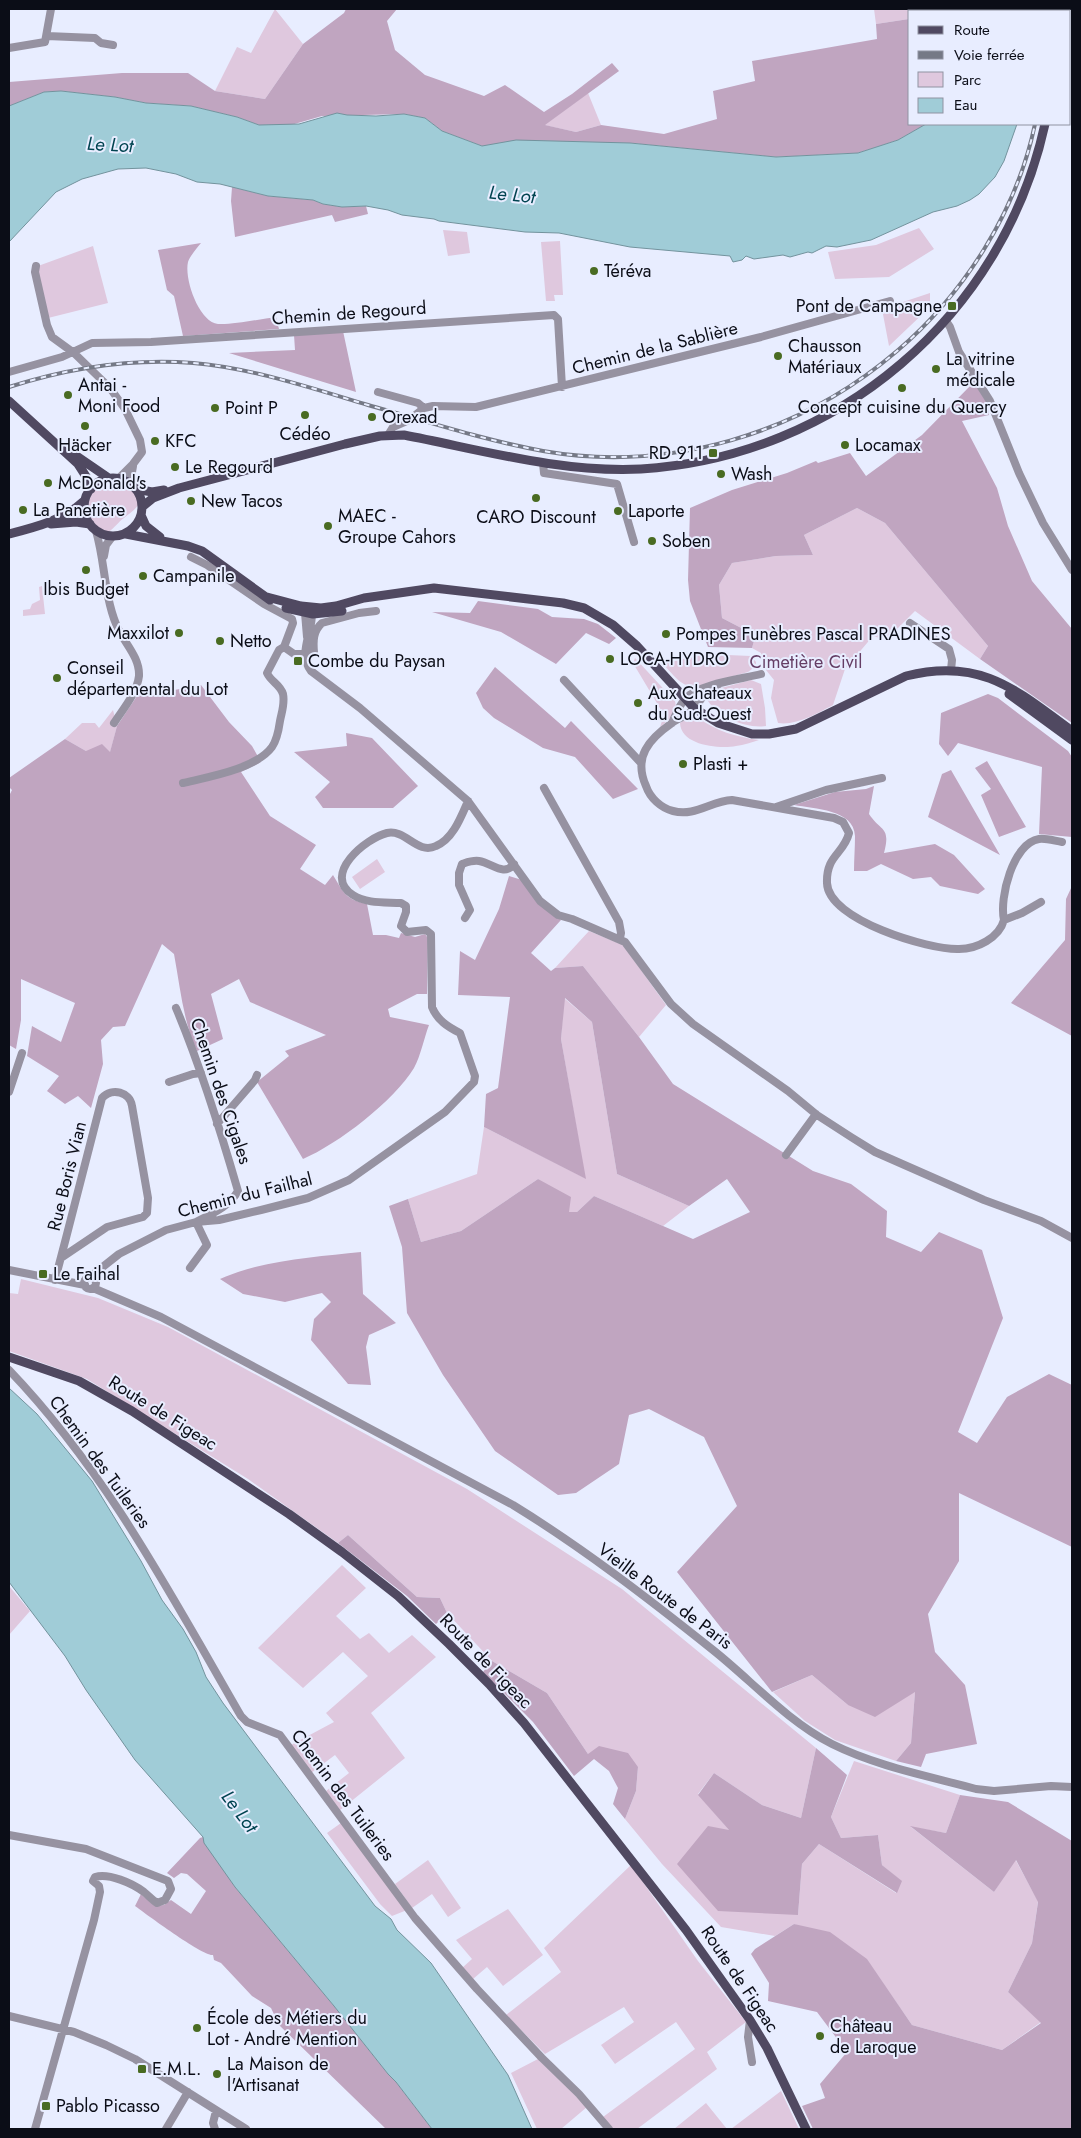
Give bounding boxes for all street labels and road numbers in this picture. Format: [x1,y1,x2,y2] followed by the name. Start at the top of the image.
[271,295,427,331] street label: Chemin de Regourd
[569,315,741,381] street label: Chemin de la Sablière
[184,1014,258,1168] street label: Chemin des Cigales
[41,1118,93,1234] street label: Rue Boris Vian
[175,1166,315,1224] street label: Chemin du Failhal
[104,1369,222,1457] street label: Route de Figeac
[43,1390,157,1534] street label: Chemin des Tuileries
[592,1537,738,1655] street label: Vieille Route de Paris
[434,1607,538,1715] street label: Route de Figeac
[285,1724,401,1866] street label: Chemin des Tuileries
[695,1920,785,2038] street label: Route de Figeac

